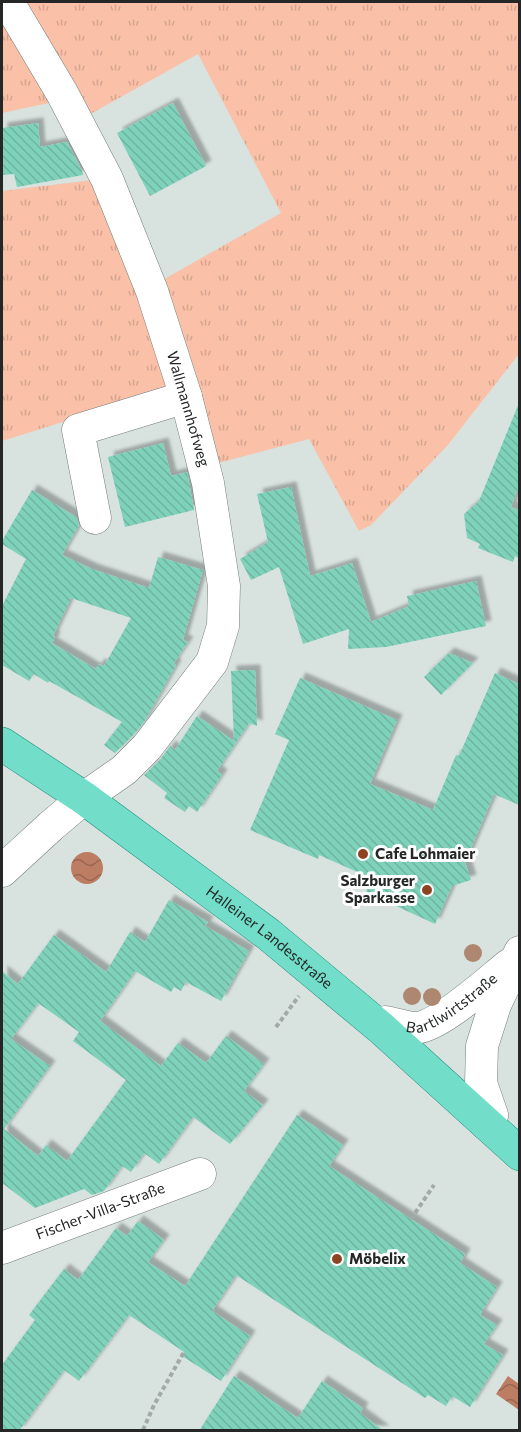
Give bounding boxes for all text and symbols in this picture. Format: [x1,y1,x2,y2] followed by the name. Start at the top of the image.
[164,349,214,469] street label: Wallmannhofweg
[375,844,475,862] place label: Cafe Lohmaier
[356,847,370,861] marker: Cafe Lohmaier
[340,871,415,906] place label: Salzburger Sparkasse
[203,881,337,992] street label: Halleiner Landesstraße
[420,883,434,897] marker: Salzburger Sparkasse
[405,969,500,1036] street label: Bartlwirtstraße
[33,1178,167,1243] street label: Fischer-Villa-Straße
[349,1249,406,1267] place label: Möbelix
[330,1252,344,1266] marker: Möbelix

